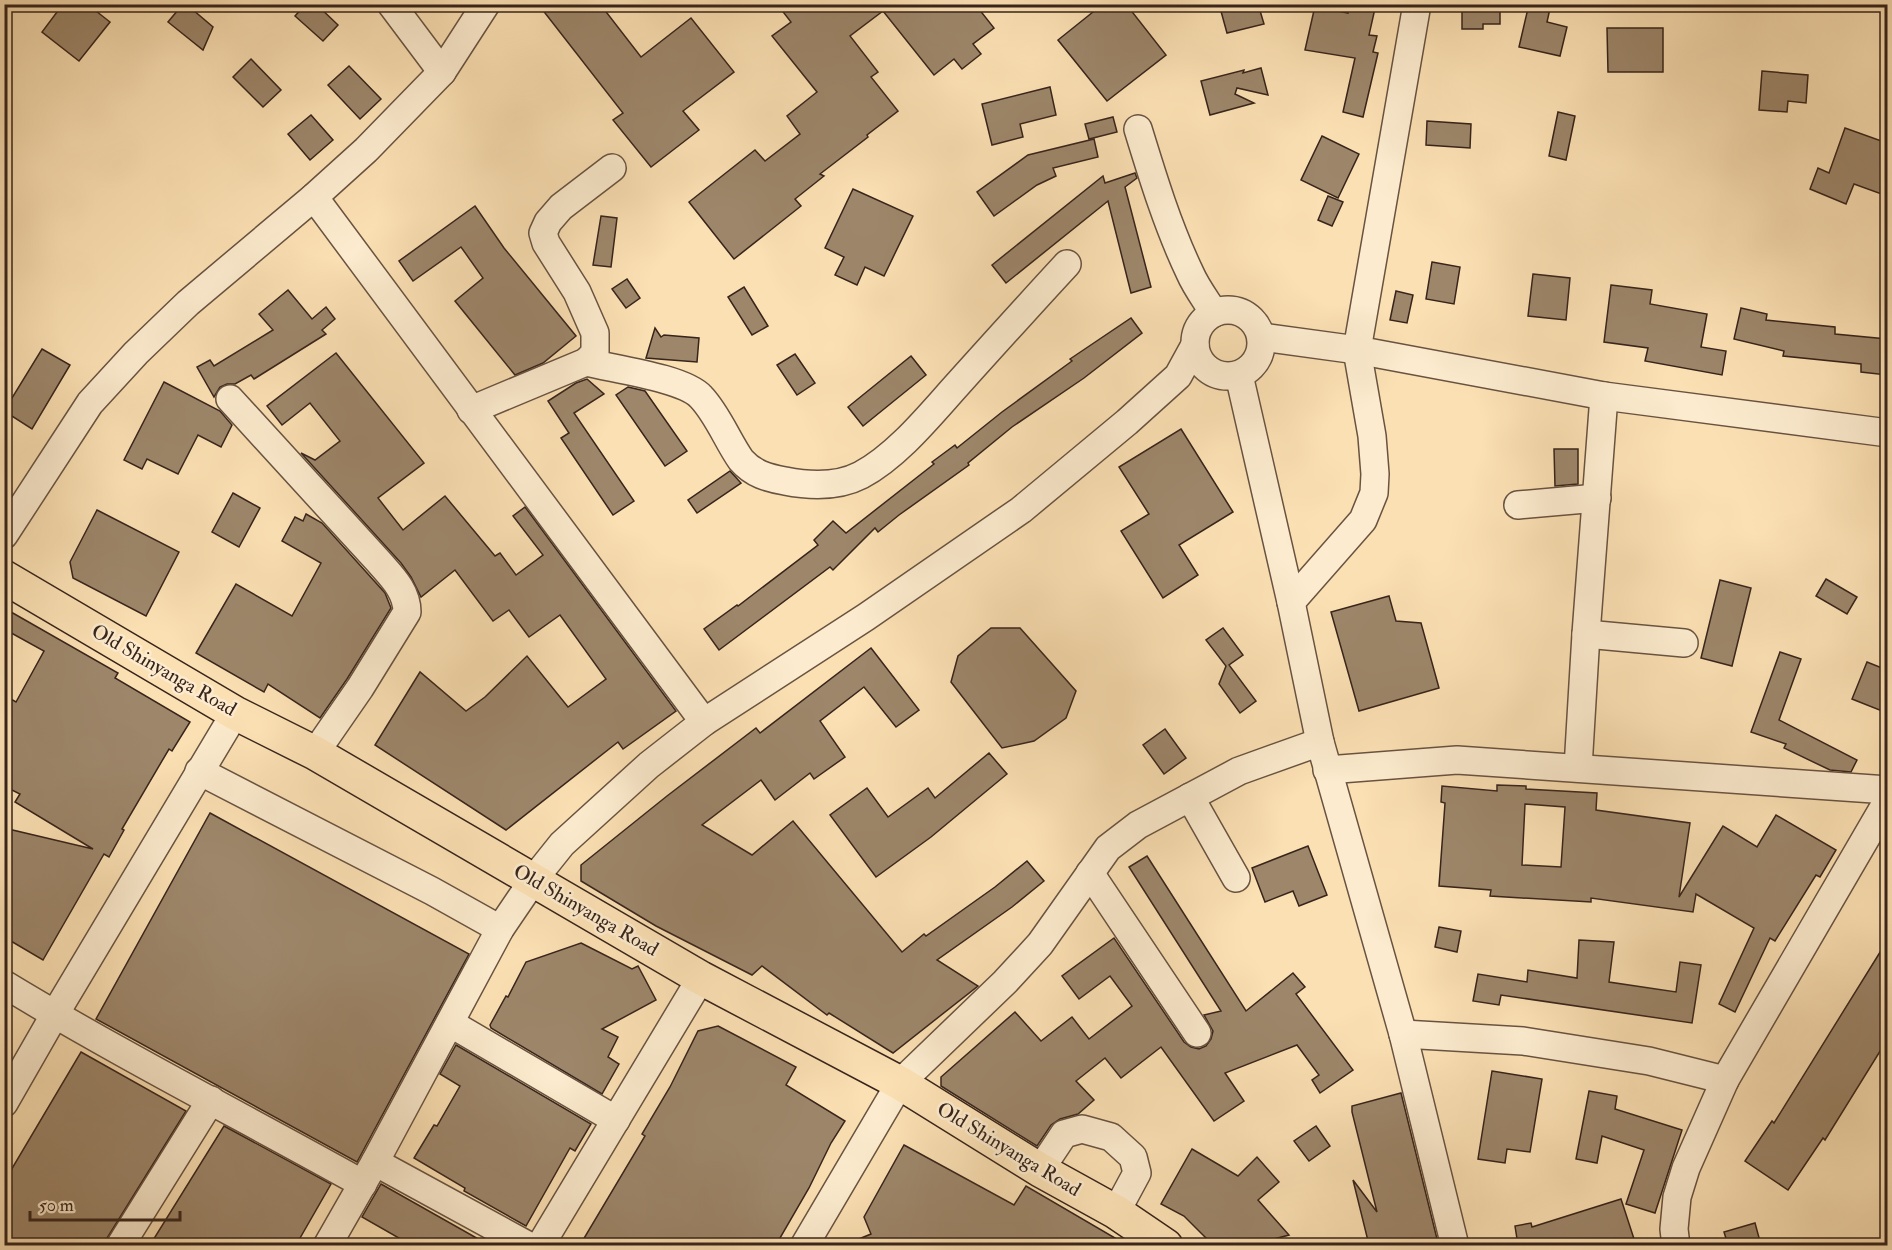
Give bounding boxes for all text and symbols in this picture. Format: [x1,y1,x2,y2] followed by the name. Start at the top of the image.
[87,618,241,722] street label: Old Shinyanga Road
[509,858,663,962] street label: Old Shinyanga Road
[932,1096,1086,1202] street label: Old Shinyanga Road
[30,1184,180,1222] scale bar
[39,1194,74,1217] text: 50 m

